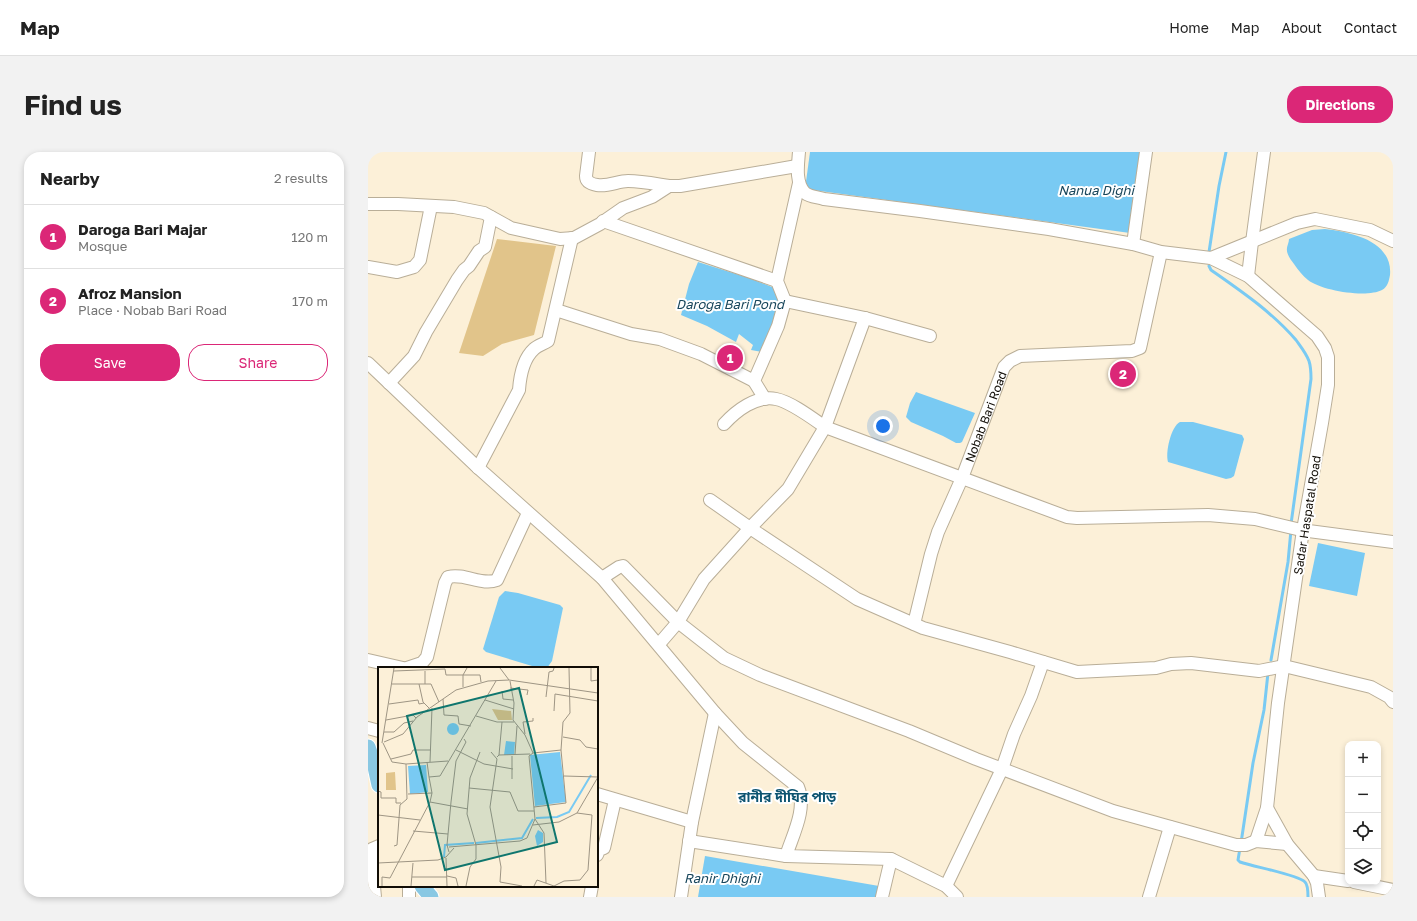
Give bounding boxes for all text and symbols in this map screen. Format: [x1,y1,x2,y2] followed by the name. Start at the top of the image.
[20,16,60,39] text: Map
[1169,19,1209,36] text: Home
[1231,19,1259,36] text: Map
[1281,19,1322,36] text: About
[1344,19,1397,36] text: Contact
[1287,86,1393,123] button: Directions
[24,88,122,121] text: Find us
[40,168,100,189] text: Nearby
[274,170,328,186] text: 2 results
[1058,182,1135,198] water label: Nanua Dighi
[78,220,207,238] text: Daroga Bari Majar
[50,229,56,245] text: 1
[291,229,328,245] text: 120 m
[78,238,127,254] text: Mosque
[78,284,182,302] text: Afroz Mansion
[49,293,57,309] text: 2
[292,293,328,309] text: 170 m
[676,296,786,312] water label: Daroga Bari Pond
[78,302,227,318] text: Place · Nobab Bari Road
[717,343,743,373] pin: 1
[40,344,180,381] button: Save
[188,344,328,381] button: Share
[1110,359,1136,389] pin: 2
[961,369,1009,464] street label: Nobab Bari Road
[873,416,893,436] your location
[1290,454,1324,576] street label: Sadar Haspatal Road
[378,667,598,887] inset map
[1345,741,1381,885] map controls
[1345,741,1381,777] button: +
[1345,777,1381,813] button: −
[737,788,837,805] district label: রানীর দীঘির পাড়
[1345,813,1381,849] button: locate
[1345,849,1381,885] button: layers
[684,870,761,886] water label: Ranir Dhighi

